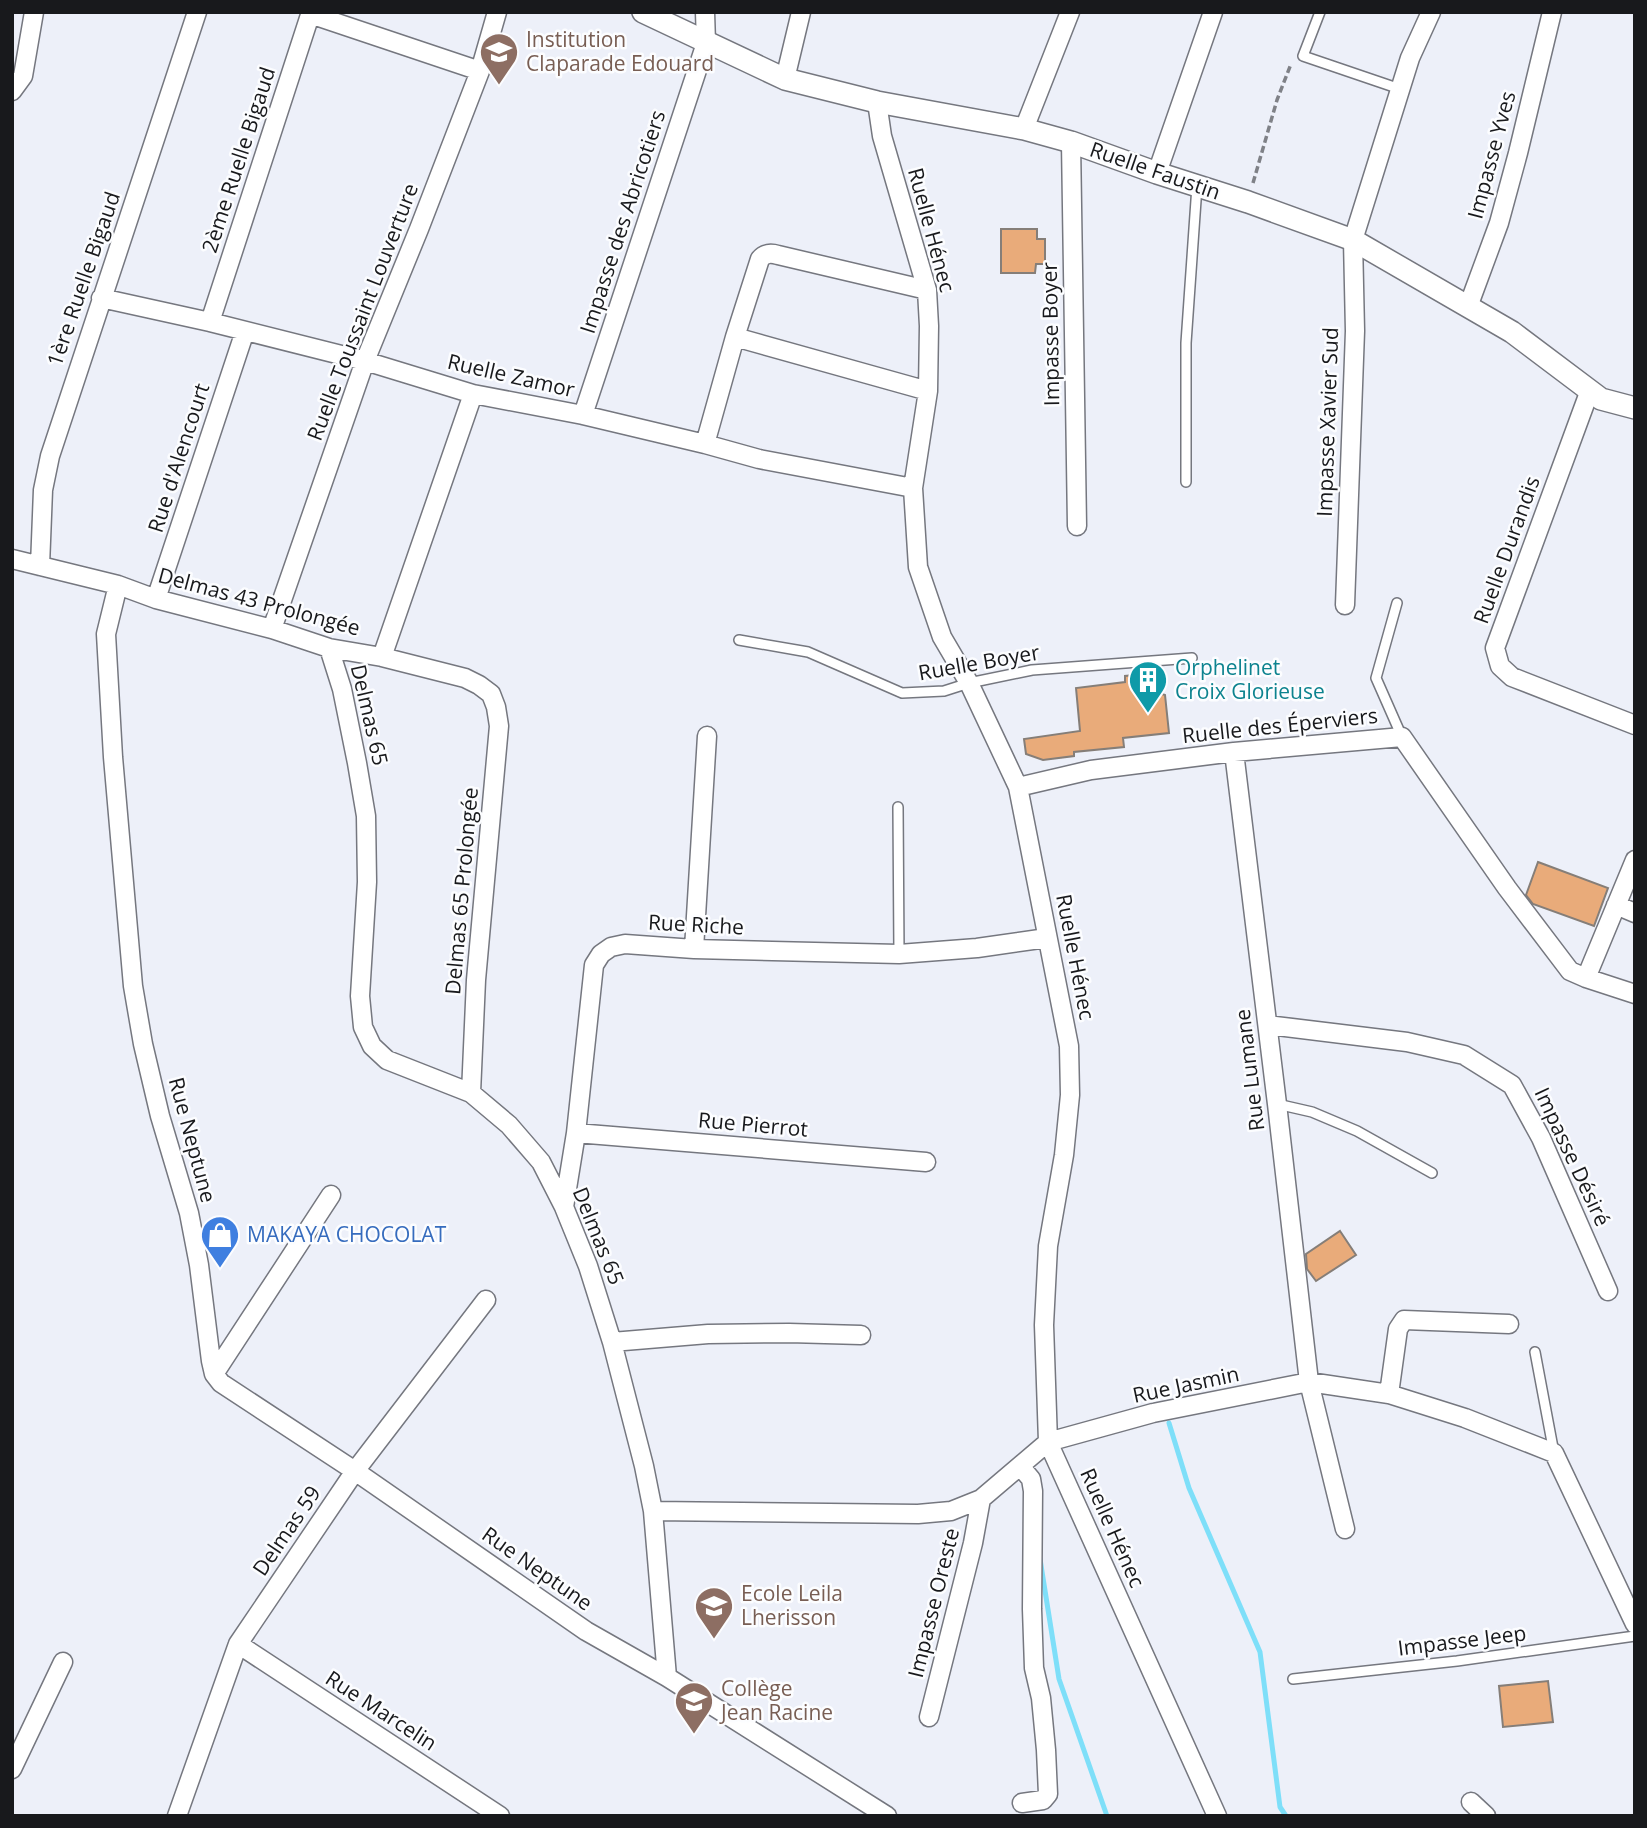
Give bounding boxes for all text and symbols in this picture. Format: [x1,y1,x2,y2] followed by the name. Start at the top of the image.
[526,25,714,77] place label: Institution Claparade Edouard
[478,31,520,86] school or university icon: Institution Claparade Edouard
[195,63,281,256] street label: 2ème Ruelle Bigaud
[1461,88,1522,222] street label: Impasse Yves
[573,107,671,337] street label: Impasse des Abricotiers
[1086,135,1224,206] street label: Ruelle Faustin
[902,165,962,295] street label: Ruelle Hénec
[300,179,424,444] street label: Ruelle Toussaint Louverture
[40,188,126,370] street label: 1ère Ruelle Bigaud
[1035,261,1065,406] street label: Impasse Boyer
[1310,327,1344,517] street label: Impasse Xavier Sud
[445,347,578,403] street label: Ruelle Zamor
[141,379,215,536] street label: Rue d'Alencourt
[1466,472,1546,627] street label: Ruelle Durandis
[155,561,363,641] street label: Delmas 43 Prolongée
[916,638,1042,686] street label: Ruelle Boyer
[1175,653,1325,705] place label: Orphelinet Croix Glorieuse
[1127,659,1169,714] building icon: Orphelinet Croix Glorieuse
[345,661,395,768] street label: Delmas 65
[1181,701,1379,749] street label: Ruelle des Éperviers
[438,786,484,996] street label: Delmas 65 Prolongée
[1050,892,1102,1022] street label: Ruelle Hénec
[647,908,745,940] street label: Rue Riche
[1228,1008,1270,1133] street label: Rue Lumane
[163,1074,223,1205] street label: Rue Neptune
[1529,1083,1617,1230] street label: Impasse Désiré
[697,1105,809,1143] street label: Rue Pierrot
[567,1183,631,1289] street label: Delmas 65
[199,1214,241,1269] shop icon: MAKAYA CHOCOLAT
[247,1220,447,1248] place label: MAKAYA CHOCOLAT
[1130,1359,1242,1409] street label: Rue Jasmin
[1074,1464,1152,1592] street label: Ruelle Hénec
[246,1480,327,1581] street label: Delmas 59
[477,1520,598,1617] street label: Rue Neptune
[901,1525,965,1680] street label: Impasse Oreste
[741,1579,843,1631] place label: Ecole Leila Lherisson
[693,1585,735,1640] school or university icon: Ecole Leila Lherisson
[1396,1618,1528,1662] street label: Impasse Jeep
[320,1664,443,1757] street label: Rue Marcelin
[719,1674,833,1726] place label: Collège Jean Racine
[673,1680,715,1735] school or university icon: Collège Jean Racine

